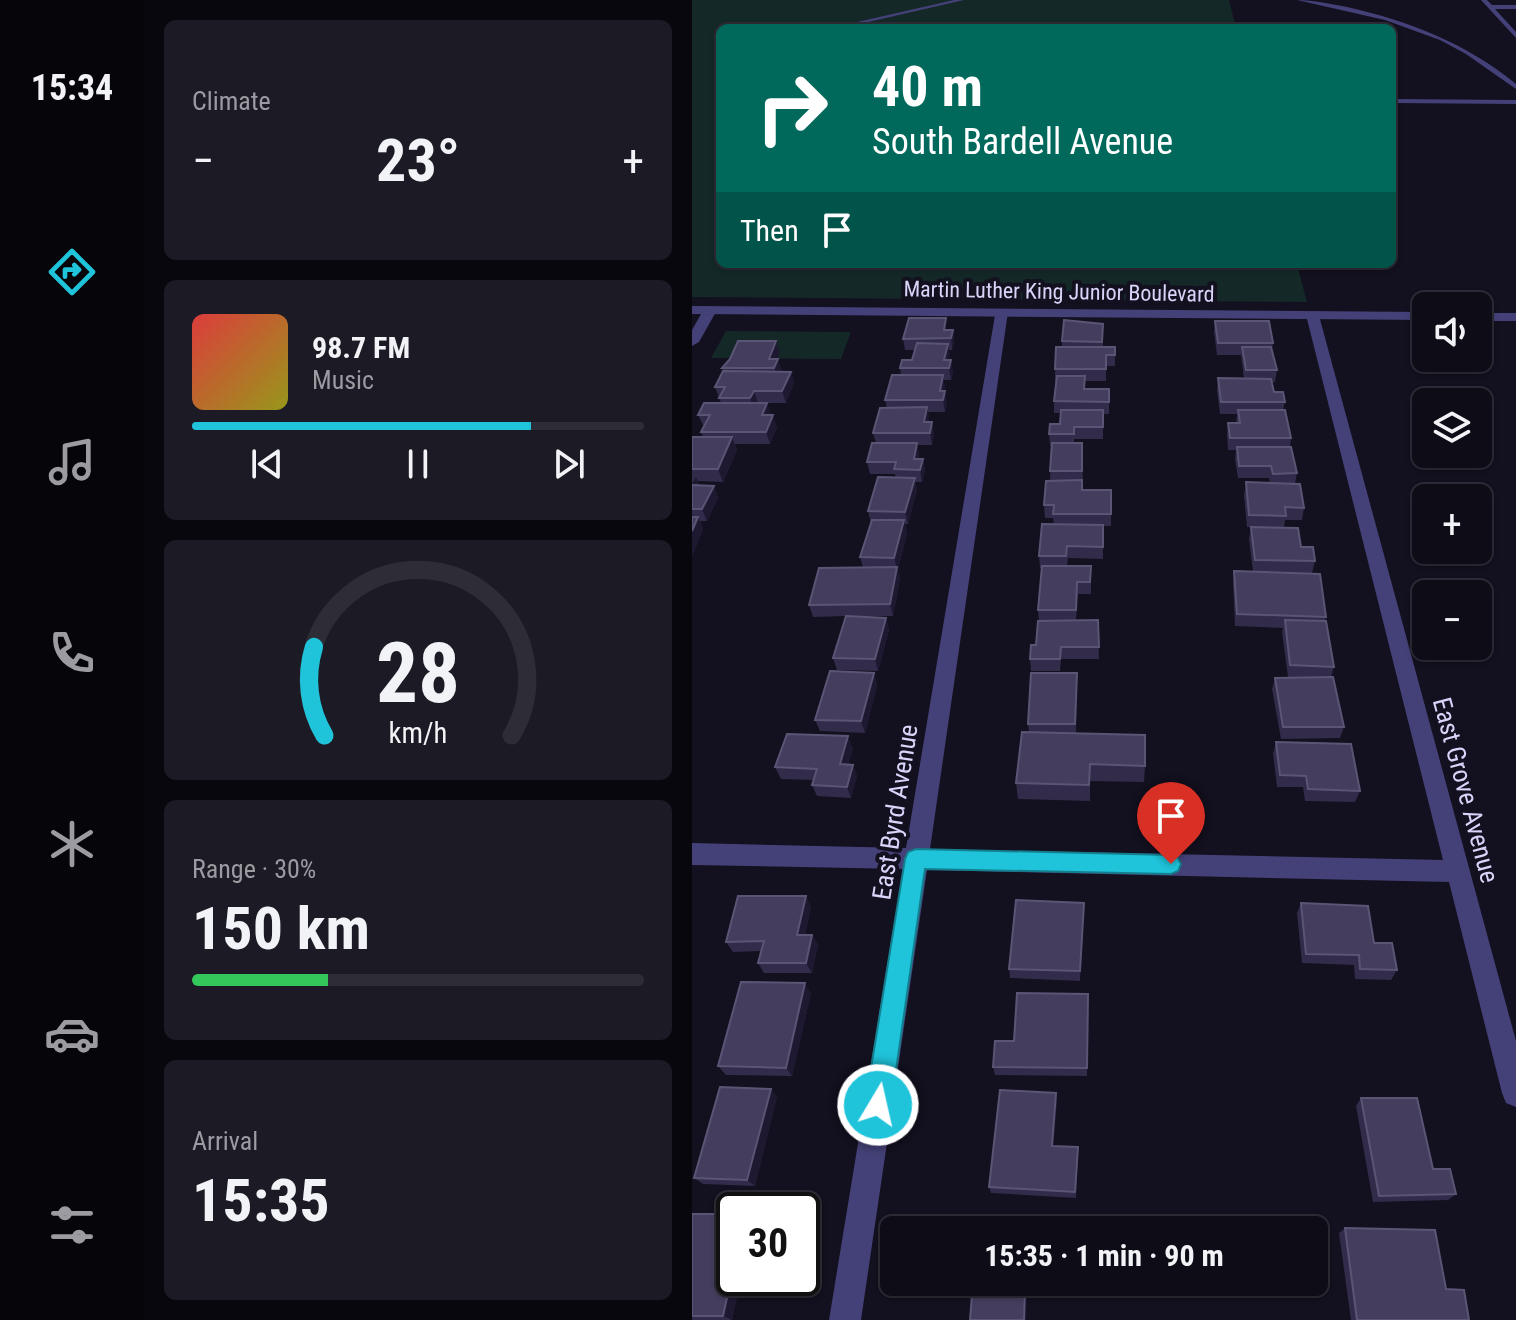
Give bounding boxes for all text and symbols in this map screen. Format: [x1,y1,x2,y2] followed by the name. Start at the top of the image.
[872,54,983,120] text: 40 m
[740,56,844,160] icon: right
[31,67,113,109] text: 15:34
[192,86,271,116] text: Climate
[872,121,1173,163] text: South Bardell Avenue
[376,125,460,196] text: 23°
[192,135,214,187] text: −
[622,135,644,187] text: +
[815,208,859,252] icon: arrive
[740,213,799,248] text: Then
[44,244,100,300] icon: directions
[903,276,1215,307] street label: Martin Luther King Junior Boulevard
[1412,292,1492,660] map controls
[1412,292,1492,372] button: sound
[312,330,410,365] text: 98.7 FM
[312,365,374,395] text: Music
[1412,388,1492,468] button: layers
[44,434,100,490] icon: music
[245,442,289,486] icon: previous
[396,442,440,486] icon: pause
[547,442,591,486] icon: next
[1412,484,1492,564] button: +
[1412,580,1492,660] button: −
[44,625,100,681] icon: phone
[376,625,460,722] text: 28
[1427,694,1505,886] street label: East Grove Avenue
[389,716,447,750] text: km/h
[866,722,924,902] street label: East Byrd Avenue
[1137,782,1205,864] pin
[1149,794,1193,838] icon: arrive
[44,816,100,872] icon: climate
[192,854,316,884] text: Range · 30%
[192,893,370,964] text: 150 km
[44,1006,100,1062] icon: car
[836,1063,920,1147] position arrow
[192,1126,258,1156] text: Arrival
[192,1165,330,1236] text: 15:35
[716,1192,820,1296] speed limit sign: 30
[44,1197,100,1253] icon: filters
[984,1238,1224,1273] text: 15:35 · 1 min · 90 m

